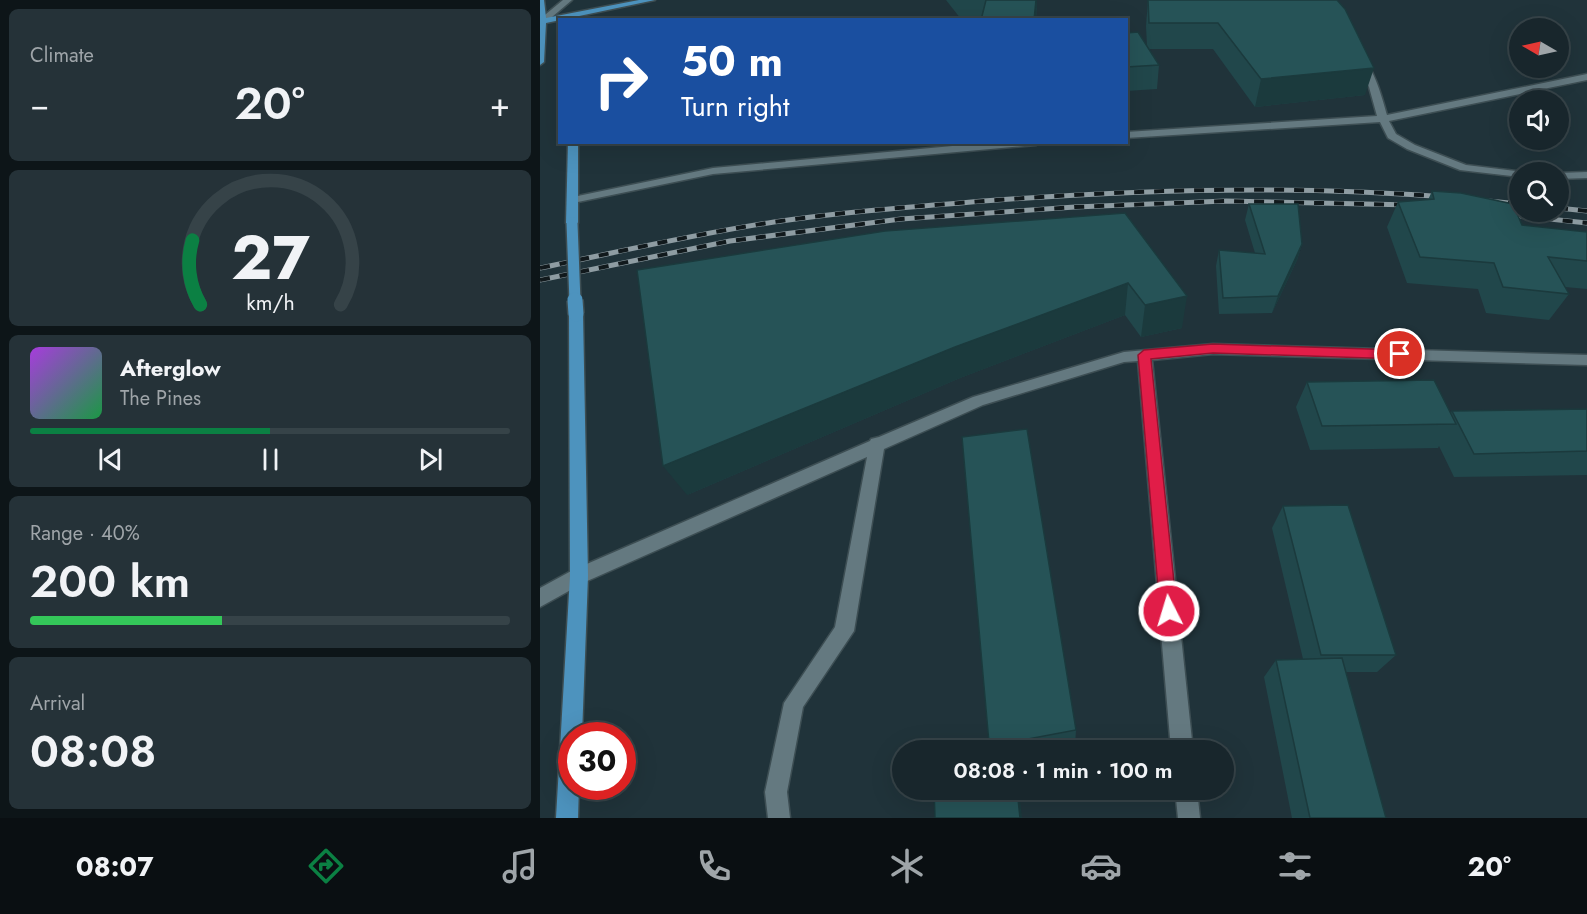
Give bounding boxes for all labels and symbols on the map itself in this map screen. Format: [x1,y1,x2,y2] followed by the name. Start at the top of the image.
[1509,18,1569,78] north arrow
[1374,328,1425,379] pin
[1137,579,1201,643] position arrow
[558,722,636,800] speed limit sign: 30

